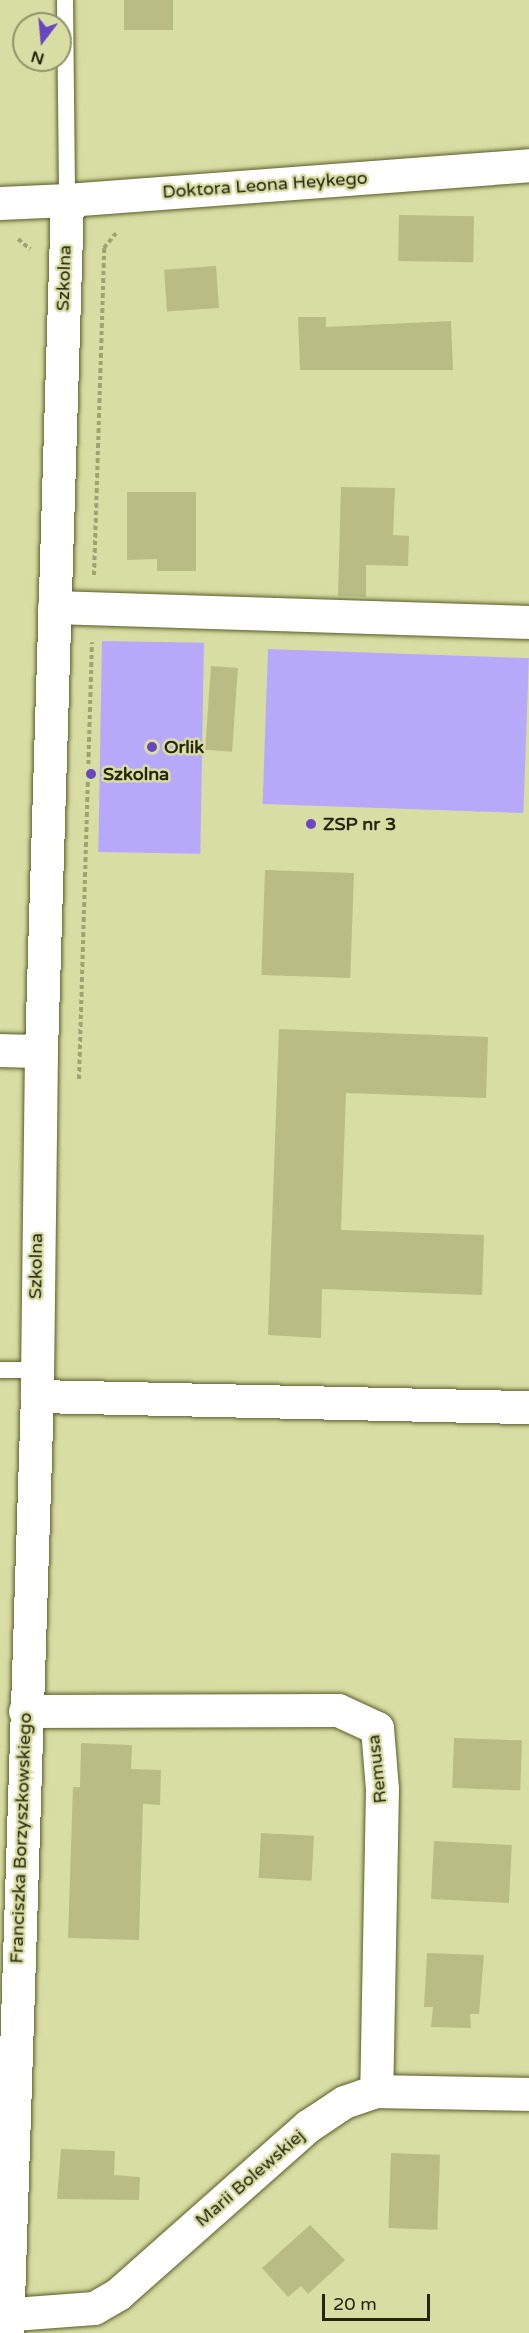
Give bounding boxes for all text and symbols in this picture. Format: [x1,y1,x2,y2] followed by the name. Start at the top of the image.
[12,12,72,72] north arrow
[29,46,47,69] text: N
[162,167,368,203] street label: Doktora Leona Heykego
[52,245,76,311] street label: Szkolna
[164,736,204,758] place label: Orlik
[145,740,159,754] marker: Orlik
[103,763,169,785] place label: Szkolna
[84,767,98,781] marker: Szkolna
[323,813,396,835] place label: ZSP nr 3
[304,817,318,831] marker: ZSP nr 3
[25,1233,47,1299] street label: Szkolna
[6,1712,36,1964] street label: Franciszka Borzyszkowskiego
[363,1733,391,1805] street label: Remusa
[191,2125,309,2231] street label: Marii Bolewskiej
[325,2282,433,2320] scale bar
[333,2293,377,2315] text: 20 m

